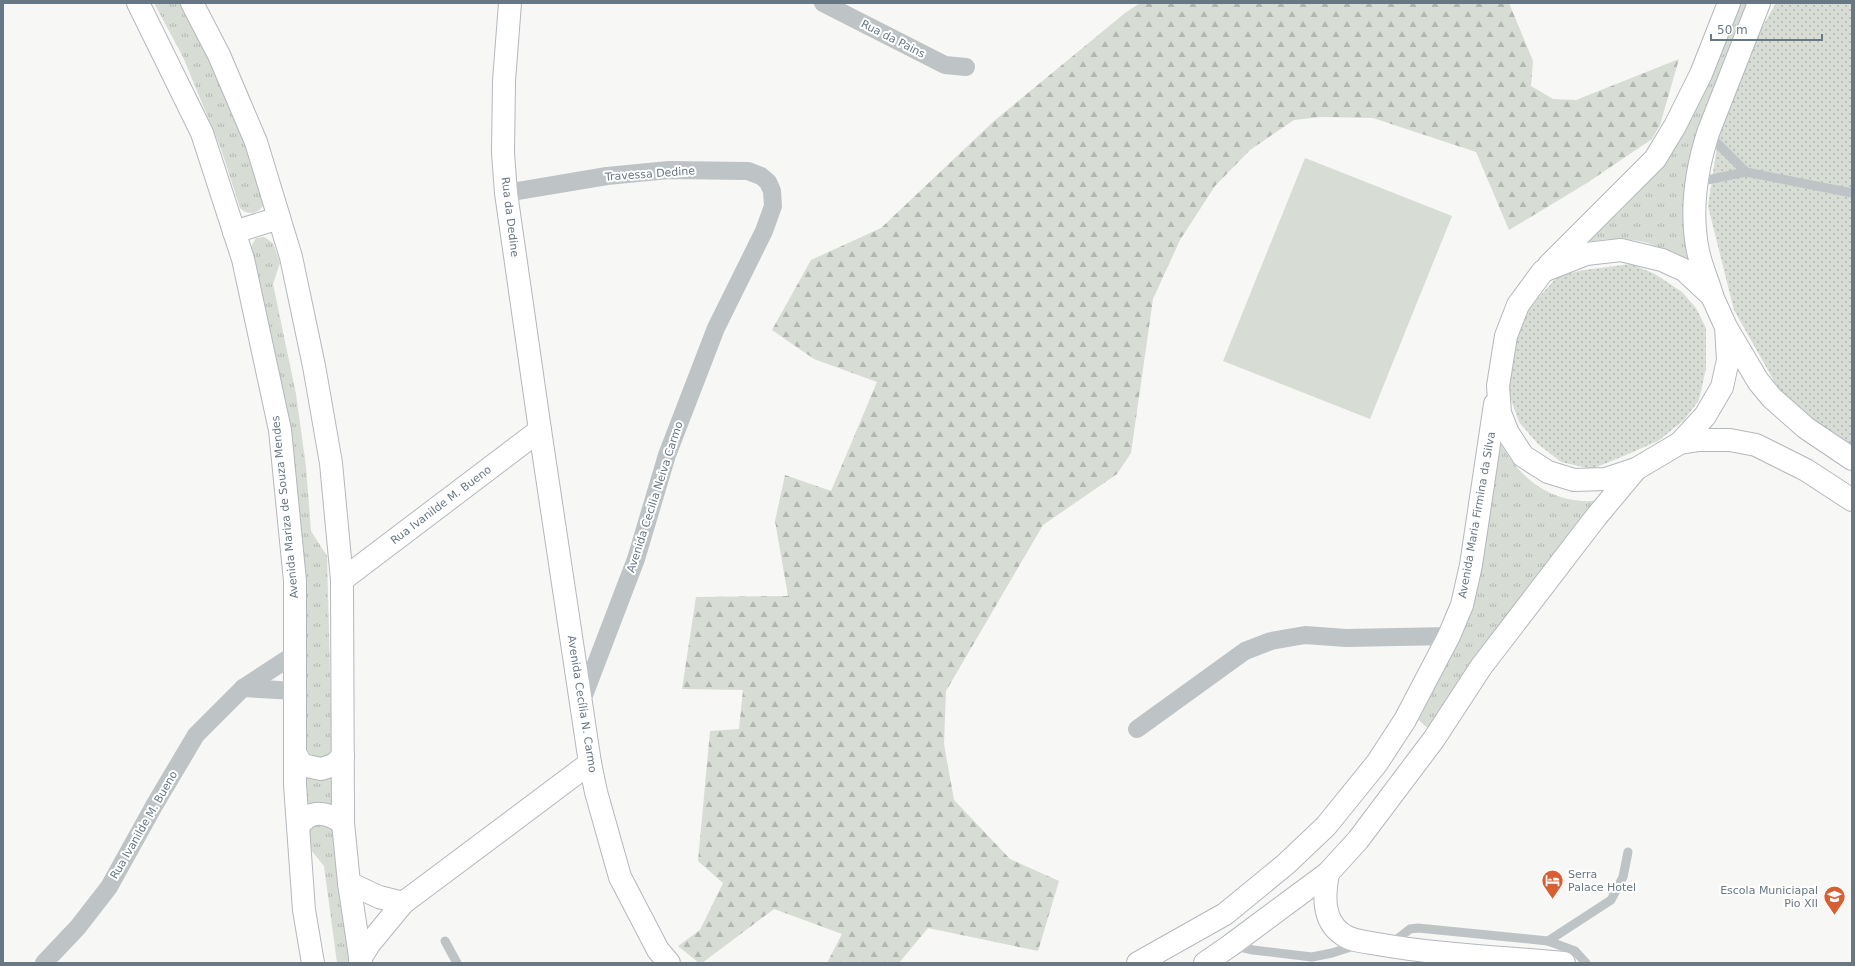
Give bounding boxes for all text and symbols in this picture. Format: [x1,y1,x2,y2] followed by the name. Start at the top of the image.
[1711,16,1822,42] scale bar
[859,17,927,61] street label: Rua da Pains
[1717,23,1748,37] text: 50 m
[603,164,696,184] street label: Travessa Dedine
[499,176,521,258] street label: Rua da Dedine
[269,415,301,599] street label: Avenida Mariza de Souza Mendes
[624,419,686,574] street label: Avenida Cecilia Neiva Carmo
[1456,431,1498,599] street label: Avenida Maria Firmina da Silva
[388,463,494,547] street label: Rua Ivanilde M. Bueno
[565,634,599,774] street label: Avenida Cecília N. Carmo
[108,768,180,881] street label: Rua Ivanilde M. Bueno
[1539,867,1565,900] hotel icon: Serra Palace Hotel
[1568,868,1636,894] place label: Serra Palace Hotel
[1821,883,1847,916] school or university icon: Escola Municiapal Pio XII
[1720,884,1818,910] place label: Escola Municiapal Pio XII

